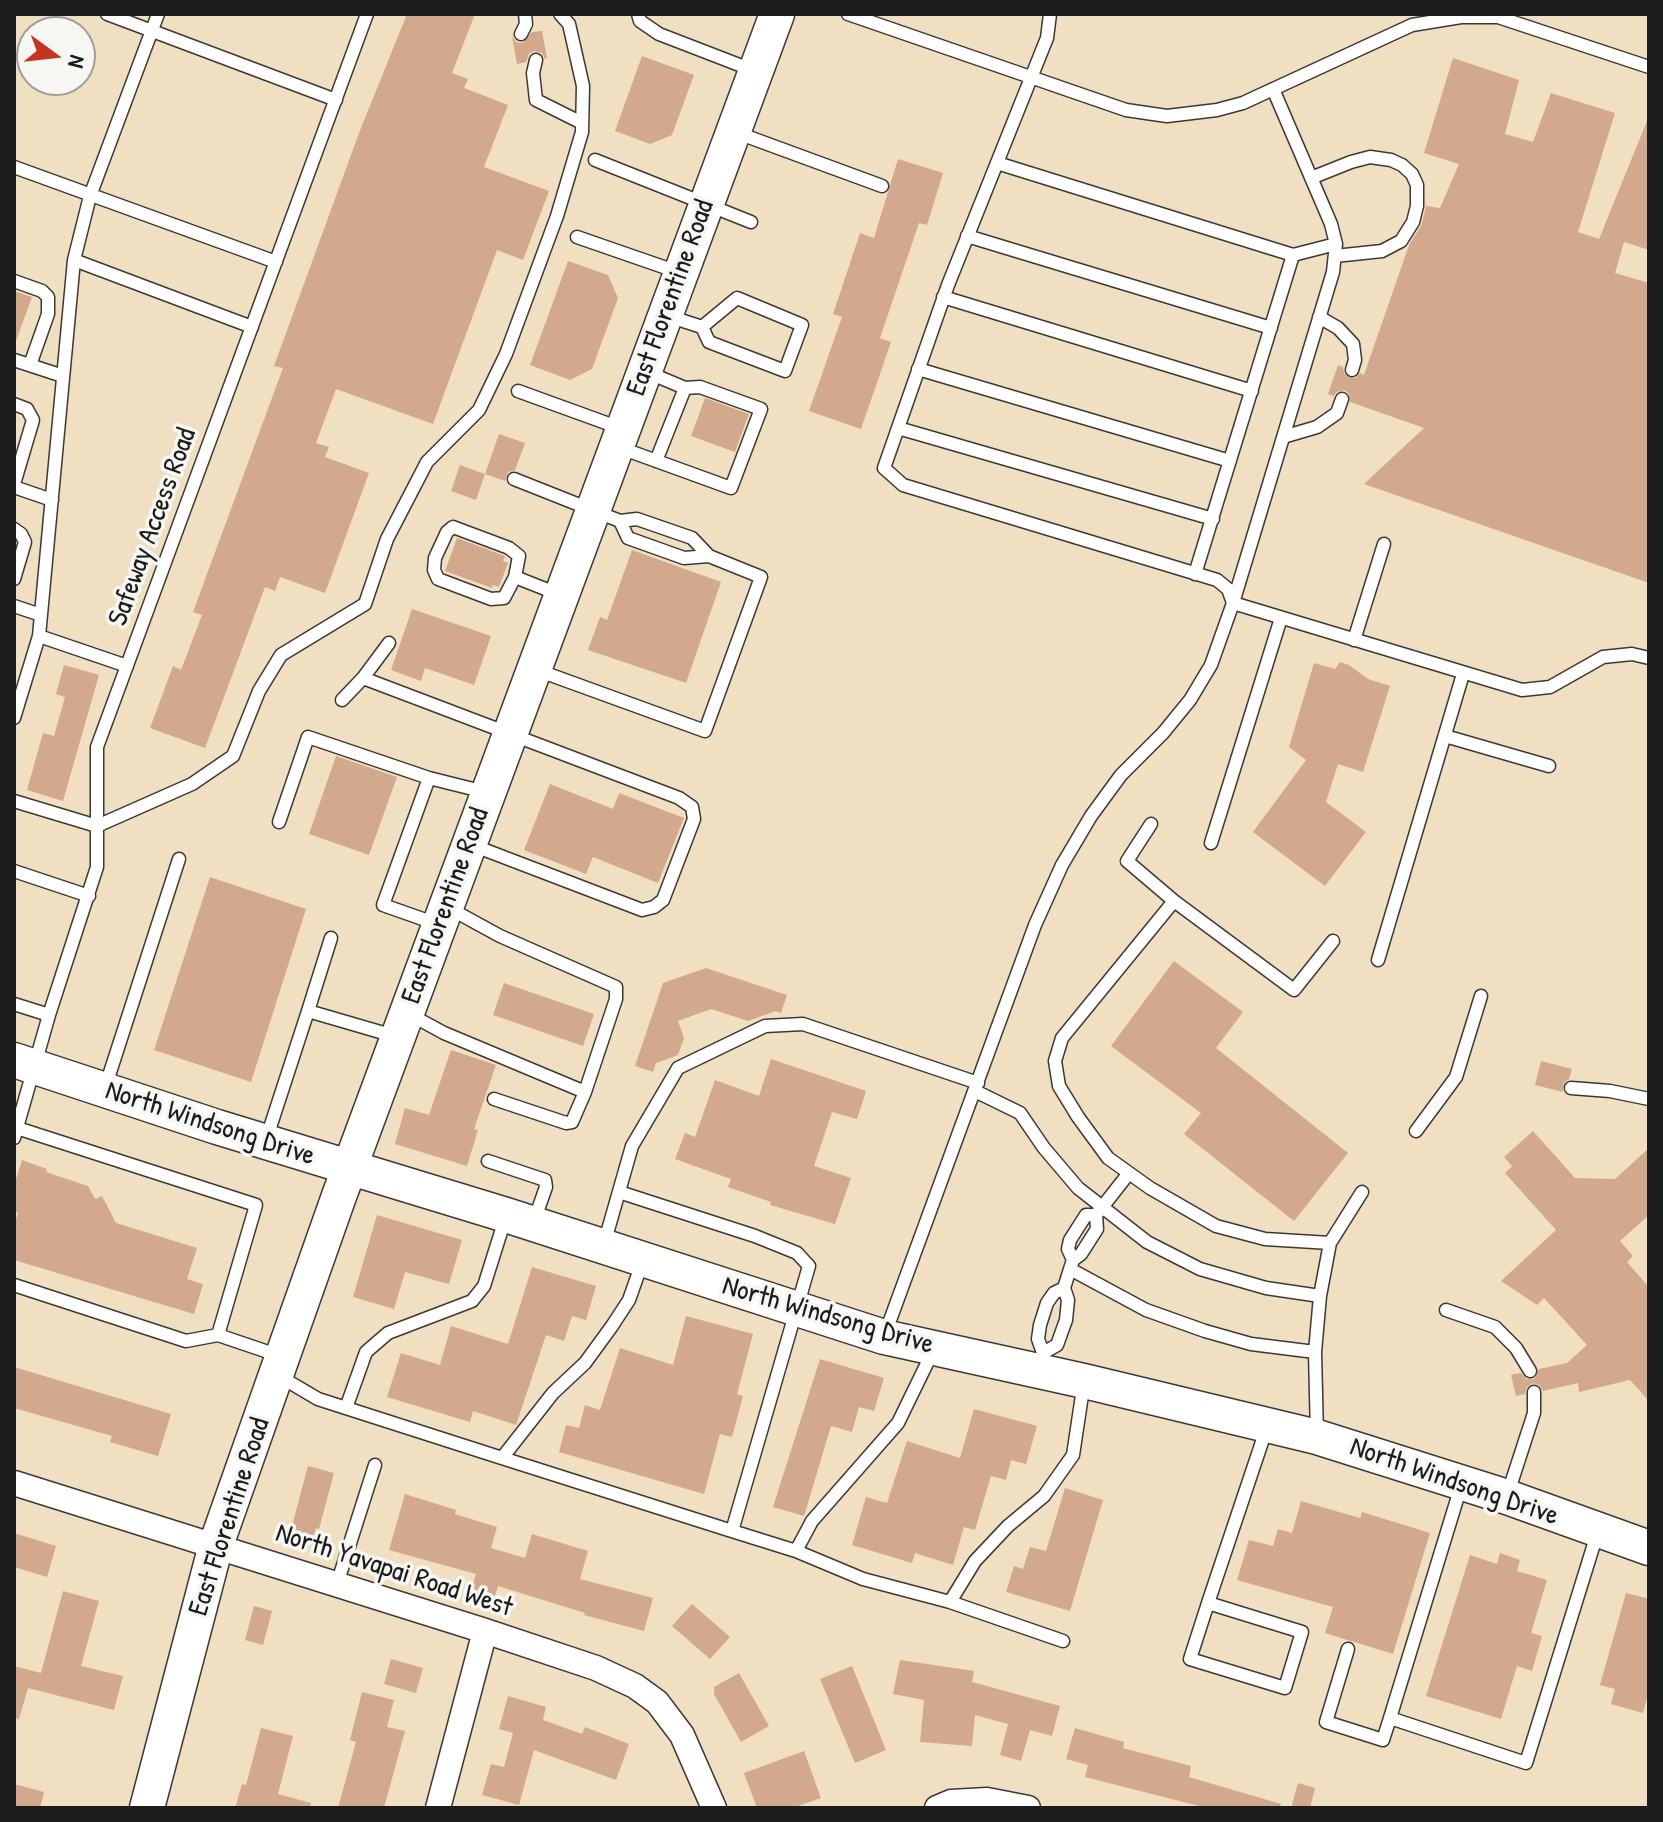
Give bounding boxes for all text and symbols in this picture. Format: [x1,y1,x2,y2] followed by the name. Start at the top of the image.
[16,16,96,96] north arrow
[61,52,93,71] text: N
[620,195,722,401] street label: East Florentine Road
[102,424,204,630] street label: Safeway Access Road
[395,803,497,1009] street label: East Florentine Road
[101,1074,319,1174] street label: North Windsong Drive
[718,1270,938,1362] street label: North Windsong Drive
[182,1414,278,1620] street label: East Florentine Road
[1345,1431,1563,1533] street label: North Windsong Drive
[271,1517,517,1625] street label: North Yavapai Road West

